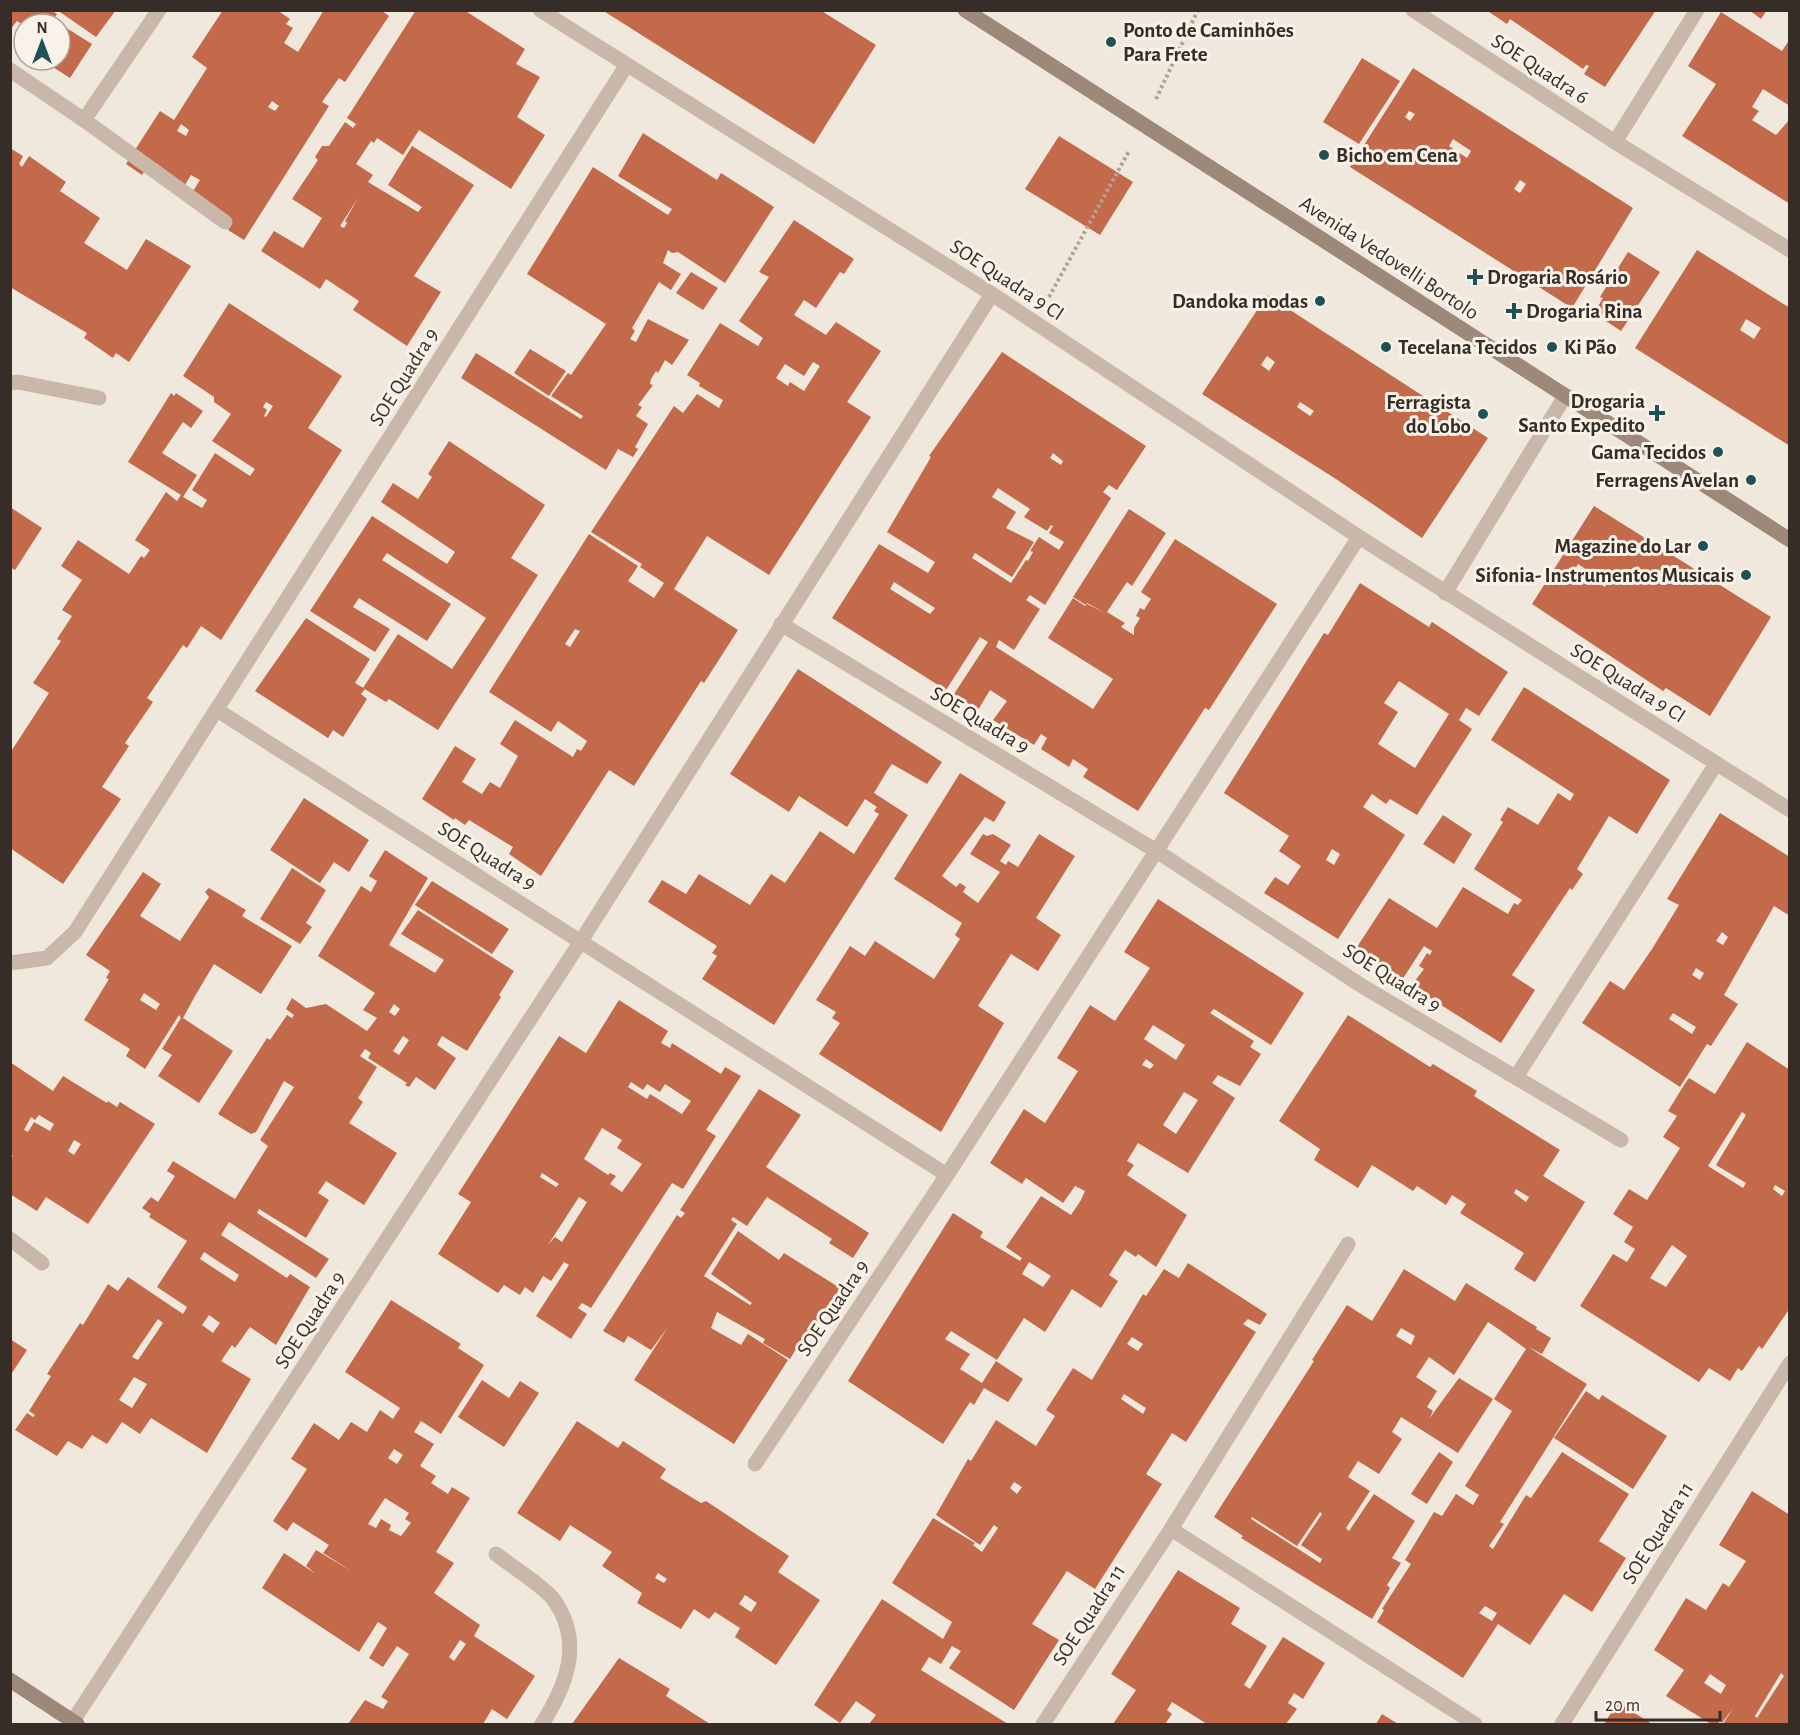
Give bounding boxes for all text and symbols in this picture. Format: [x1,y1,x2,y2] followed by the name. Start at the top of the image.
[12,12,72,72] north arrow
[36,20,48,36] text: N
[1123,20,1294,65] place label: Ponto de Caminhões Para Frete
[1488,30,1592,108] street label: SOE Quadra 6
[1104,35,1118,49] marker: Ponto de Caminhões Para Frete
[1336,145,1458,166] place label: Bicho em Cena
[1317,148,1331,162] marker: Bicho em Cena
[1296,192,1482,324] street label: Avenida Vedovelli Bortolo
[946,235,1068,325] street label: SOE Quadra 9 CI
[1487,267,1628,288] place label: Drogaria Rosário
[1468,270,1482,284] marker: Drogaria Rosário
[1172,291,1308,312] place label: Dandoka modas
[1313,294,1327,308] marker: Dandoka modas
[1526,301,1643,322] place label: Drogaria Rina
[1507,304,1521,318] marker: Drogaria Rina
[366,324,442,430] street label: SOE Quadra 9
[1398,337,1537,358] place label: Tecelana Tecidos
[1564,337,1617,358] place label: Ki Pão
[1379,340,1393,354] marker: Tecelana Tecidos
[1545,340,1559,354] marker: Ki Pão
[1518,391,1645,436] place label: Drogaria Santo Expedito
[1386,392,1471,437] place label: Ferragista do Lobo
[1650,406,1664,420] marker: Drogaria Santo Expedito
[1476,407,1490,421] marker: Ferragista do Lobo
[1591,442,1706,463] place label: Gama Tecidos
[1711,445,1725,459] marker: Gama Tecidos
[1595,470,1739,491] place label: Ferragens Avelan
[1744,473,1758,487] marker: Ferragens Avelan
[1554,536,1692,557] place label: Magazine do Lar
[1696,539,1710,553] marker: Magazine do Lar
[1475,565,1734,586] place label: Sifonia- Instrumentos Musicais
[1739,568,1753,582] marker: Sifonia- Instrumentos Musicais
[1567,639,1689,727] street label: SOE Quadra 9 CI
[927,682,1033,758] street label: SOE Quadra 9
[434,818,540,894] street label: SOE Quadra 9
[1339,940,1445,1016] street label: SOE Quadra 9
[793,1256,873,1360] street label: SOE Quadra 9
[271,1268,349,1372] street label: SOE Quadra 9
[1618,1478,1698,1588] street label: SOE Quadra 11
[1049,1561,1129,1669] street label: SOE Quadra 11
[1596,1684,1720,1722] scale bar
[1605,1697,1640,1715] text: 20 m

